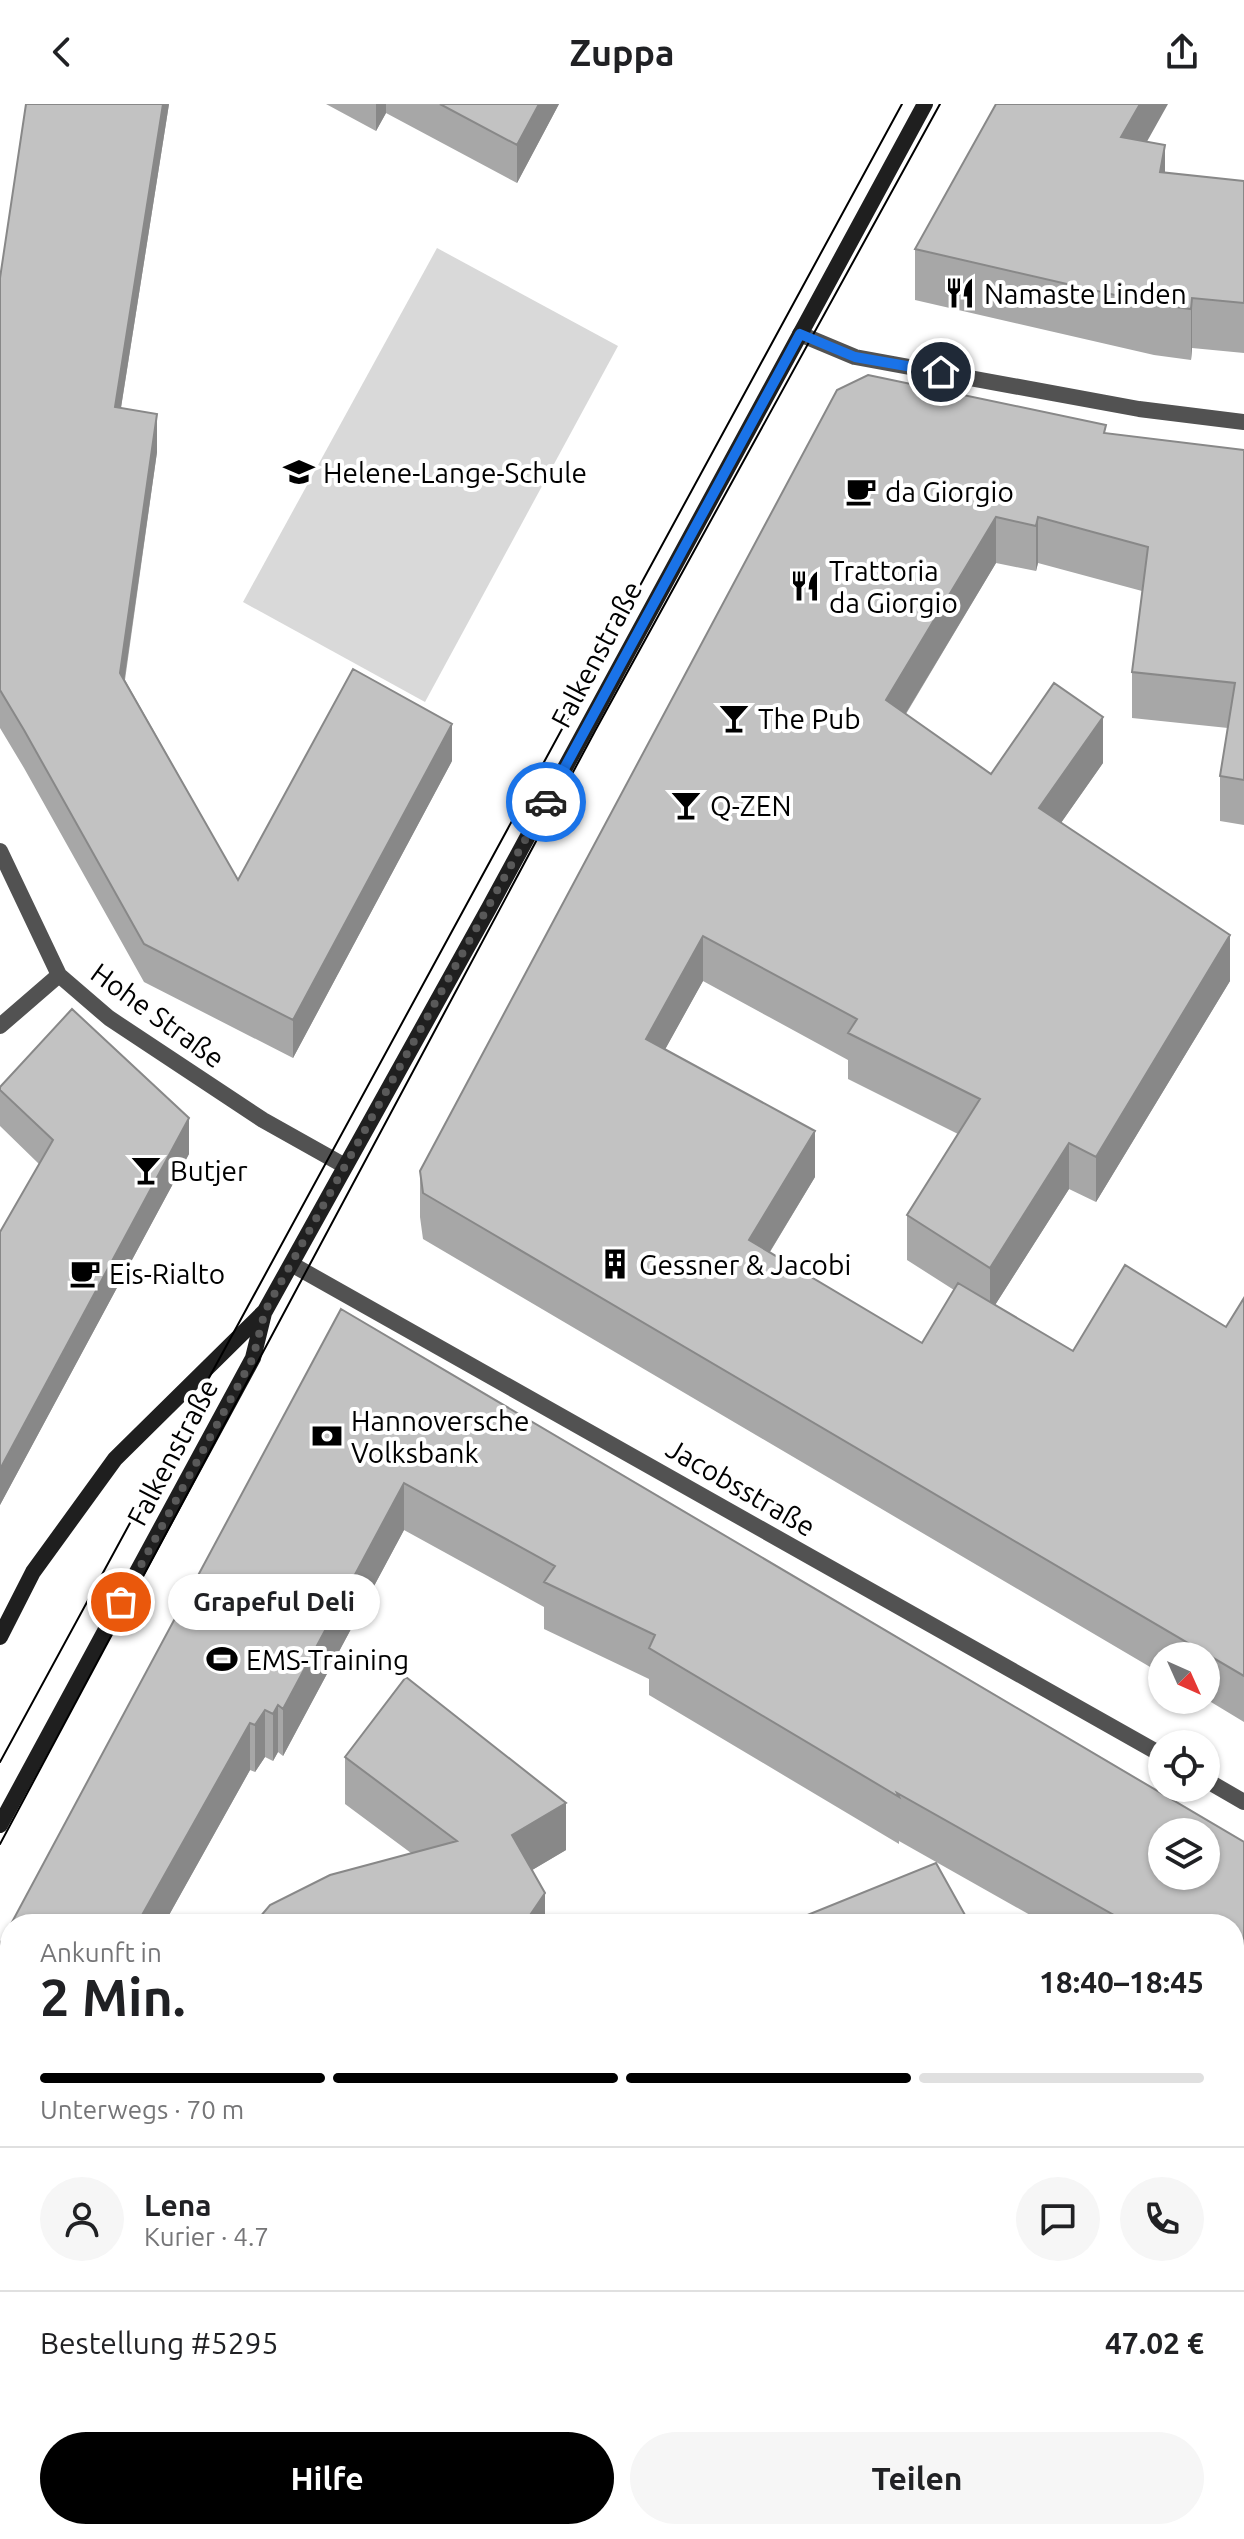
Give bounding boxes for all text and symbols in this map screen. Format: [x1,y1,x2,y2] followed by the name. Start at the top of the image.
[40,30,84,74] icon: back
[1160,30,1204,74] icon: share
[569,32,675,73] text: Zuppa
[943,276,977,310] restaurant icon: Namaste Linden
[984,278,1187,309] place label: Namaste Linden
[907,338,975,406] pin
[919,350,963,394] icon: home
[282,455,316,489] school or university icon: Helene-Lange-Schule
[323,457,587,488] place label: Helene-Lange-Schule
[844,474,878,508] cafe icon: da Giorgio
[885,476,1014,507] place label: da Giorgio
[829,555,958,618] place label: Trattoria da Giorgio
[788,569,822,603] restaurant icon: Trattoria da Giorgio
[545,576,647,732] street label: Falkenstraße
[717,701,751,735] bar icon: The Pub
[758,703,861,734] place label: The Pub
[506,762,586,842] courier
[524,780,568,824] icon: car
[669,788,703,822] bar icon: Q-ZEN
[710,790,791,821] place label: Q-ZEN
[85,956,231,1074] street label: Hohe Straße
[129,1153,163,1187] bar icon: Butjer
[170,1155,248,1186] place label: Butjer
[598,1247,632,1281] building icon: Gessner & Jacobi
[639,1249,851,1280] place label: Gessner & Jacobi
[68,1256,102,1290] cafe icon: Eis-Rialto
[109,1258,225,1289] place label: Eis-Rialto
[121,1374,223,1530] street label: Falkenstraße
[351,1405,530,1468] place label: Hannoversche Volksbank
[310,1419,344,1453] bank icon: Hannoversche Volksbank
[661,1432,821,1542] street label: Jacobsstraße
[87,1568,155,1636] pin
[169,1574,381,1630] callout: Grapeful Deli
[99,1580,143,1624] icon: bag
[193,1587,355,1616] text: Grapeful Deli
[205,1642,239,1676] sports icon: EMS-Training
[1148,1642,1220,1714] north arrow
[1148,1642,1220,1890] map controls
[246,1644,409,1675] place label: EMS-Training
[1148,1730,1220,1802] button: locate
[1148,1818,1220,1890] button: layers
[40,1938,162,1967] text: Ankunft in
[1039,1965,1204,1999] text: 18:40–18:45
[40,1968,186,2026] text: 2 Min.
[40,2095,244,2124] text: Unterwegs · 70 m
[40,2177,124,2261] button: person
[1016,2177,1100,2261] button: chat
[1120,2177,1204,2261] button: phone
[144,2188,212,2222] text: Lena
[144,2222,269,2251] text: Kurier · 4.7
[40,2326,278,2360] text: Bestellung #5295
[1105,2326,1204,2360] text: 47.02 €
[40,2432,614,2524] button: Hilfe
[630,2432,1204,2524] button: Teilen

